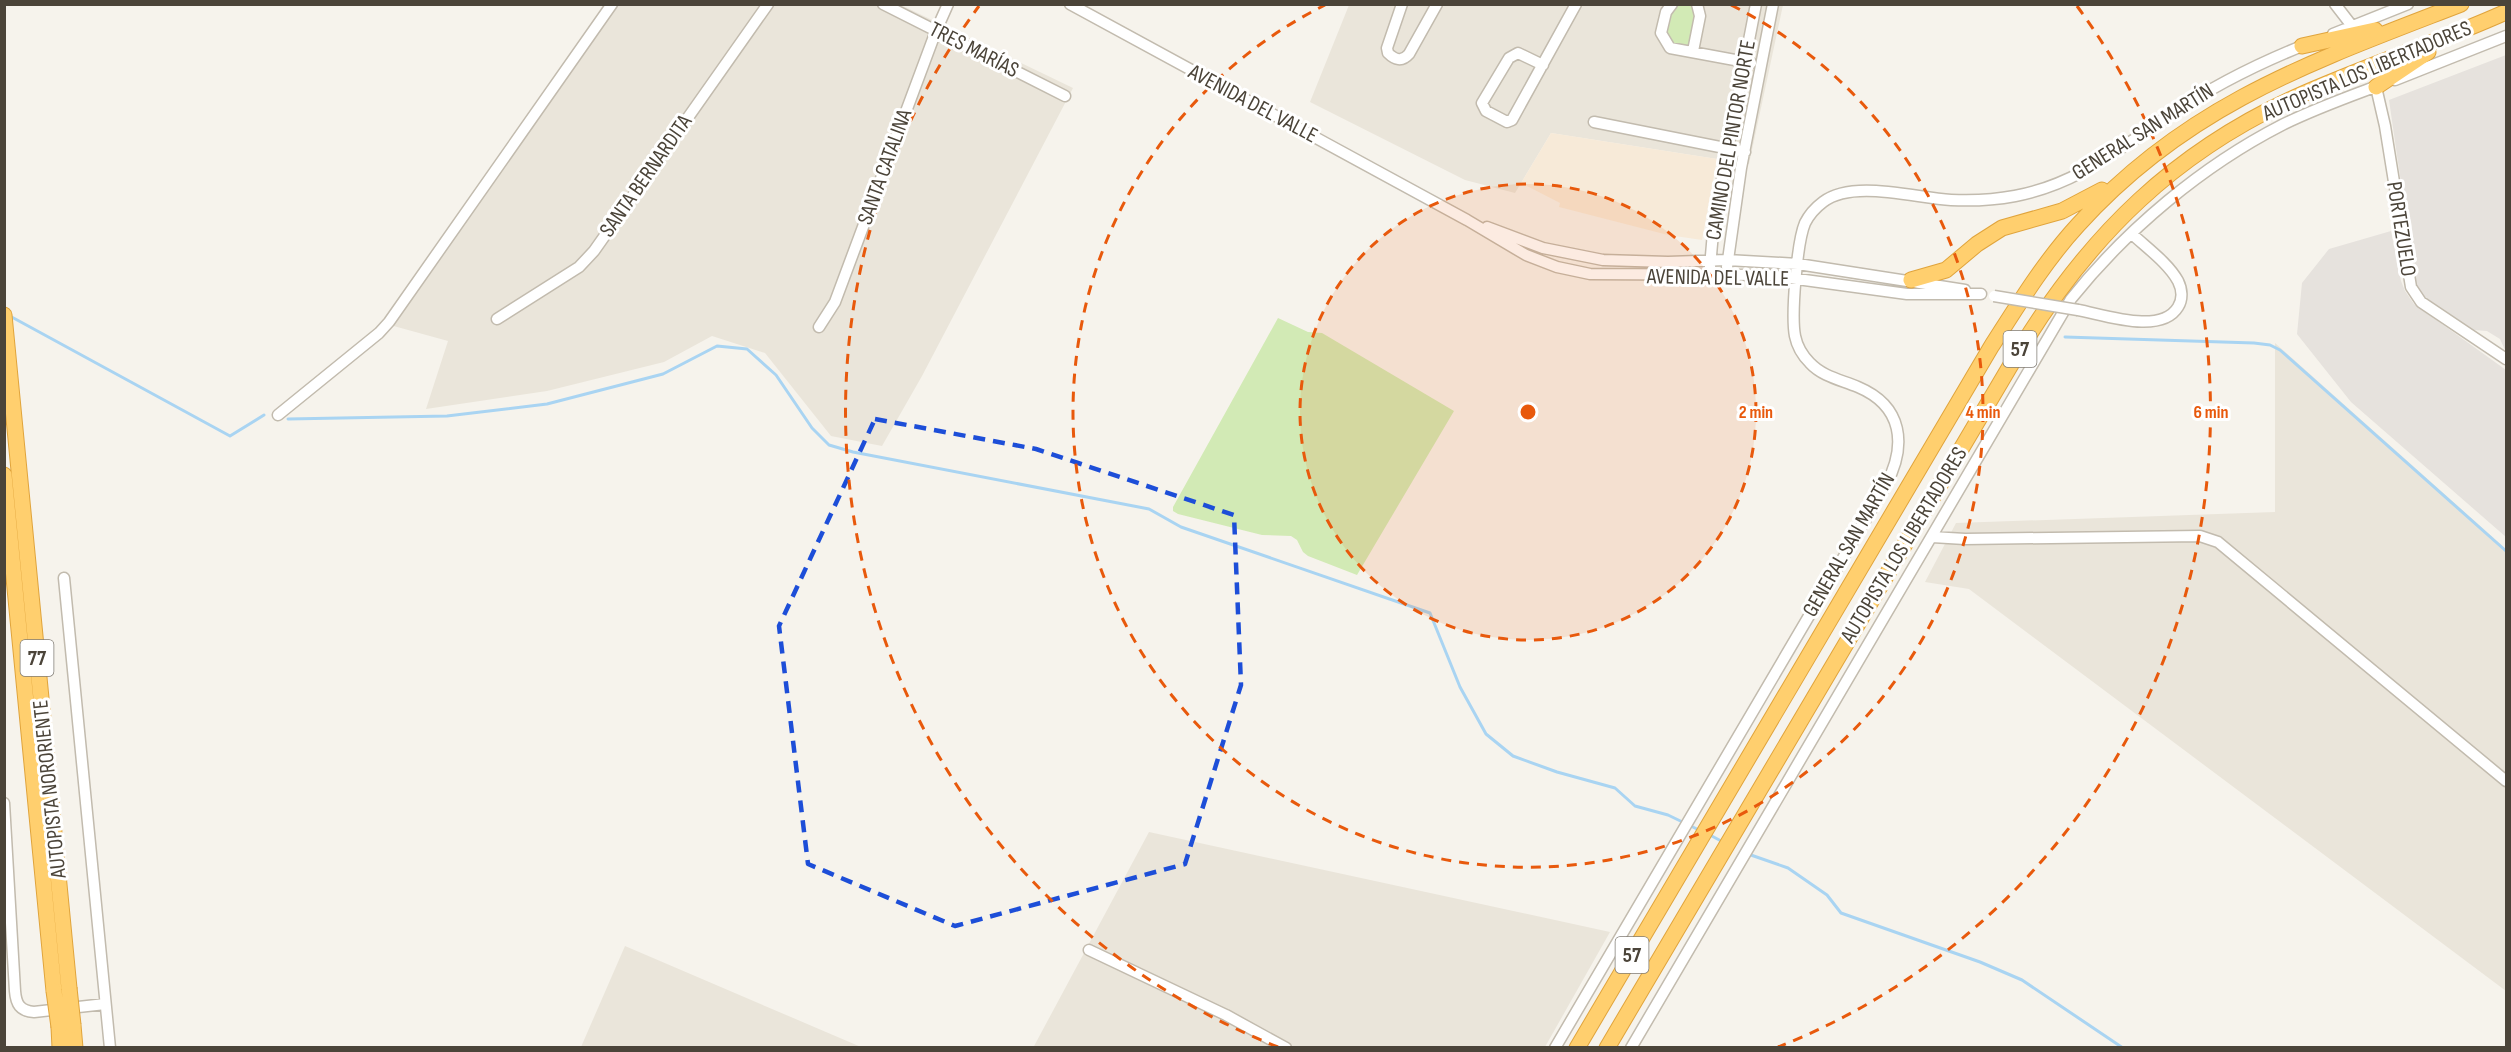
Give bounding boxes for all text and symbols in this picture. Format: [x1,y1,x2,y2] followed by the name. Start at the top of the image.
[2258,15,2475,128] street label: AUTOPISTA LOS LIBERTADORES
[925,16,1023,84] street label: TRES MARÍAS
[1700,38,1762,242] street label: CAMINO DEL PINTOR NORTE
[1183,58,1322,149] street label: AVENIDA DEL VALLE
[2067,78,2219,186] street label: GENERAL SAN MARTÍN
[852,105,919,228] street label: SANTA CATALINA
[594,109,699,243] street label: SANTA BERNARDITA
[2380,180,2422,278] street label: PORTEZUELO
[1646,263,1789,293] street label: AVENIDA DEL VALLE
[2004,331,2036,367] road number: 57
[1518,402,1538,422] centre of rings
[1739,402,1773,423] text: 2 min
[1966,402,2000,423] text: 4 min
[2194,402,2228,423] text: 6 min
[1834,442,1973,649] street label: AUTOPISTA LOS LIBERTADORES
[1797,468,1901,622] street label: GENERAL SAN MARTÍN
[20,640,54,676] road number: 77
[27,698,73,881] street label: AUTOPISTA NORORIENTE
[1616,937,1648,973] road number: 57

